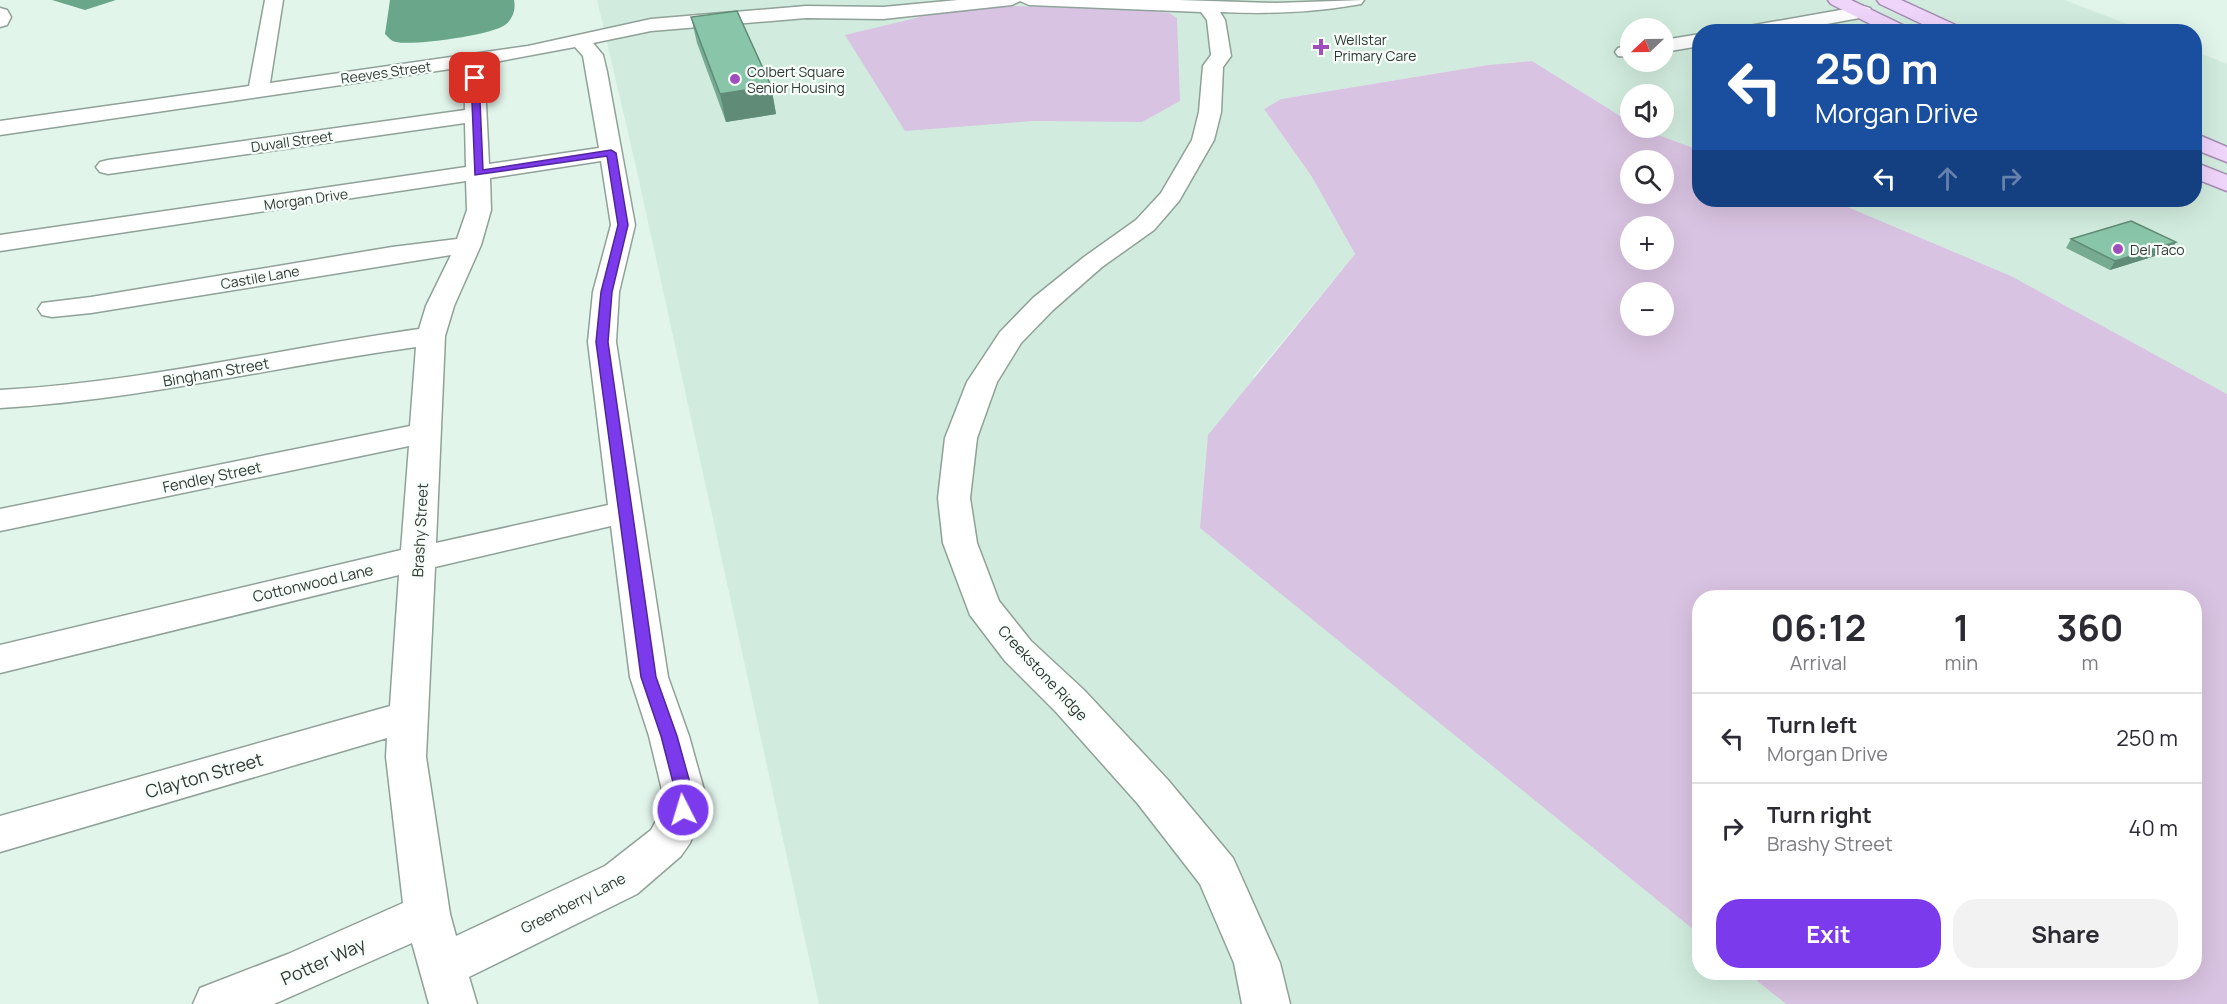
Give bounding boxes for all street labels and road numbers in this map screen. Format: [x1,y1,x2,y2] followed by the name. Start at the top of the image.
[340,56,433,88] street label: Reeves Street
[250,126,335,156] street label: Duvall Street
[263,184,349,214] street label: Morgan Drive
[219,261,301,293] street label: Castile Lane
[161,352,271,392] street label: Bingham Street
[161,456,263,498] street label: Fendley Street
[407,482,433,578] street label: Brashy Street
[251,559,375,607] street label: Cottonwood Lane
[993,621,1093,725] street label: Creekstone Ridge
[142,747,266,803] street label: Clayton Street
[517,867,629,938] street label: Greenberry Lane
[277,931,370,990] street label: Potter Way

